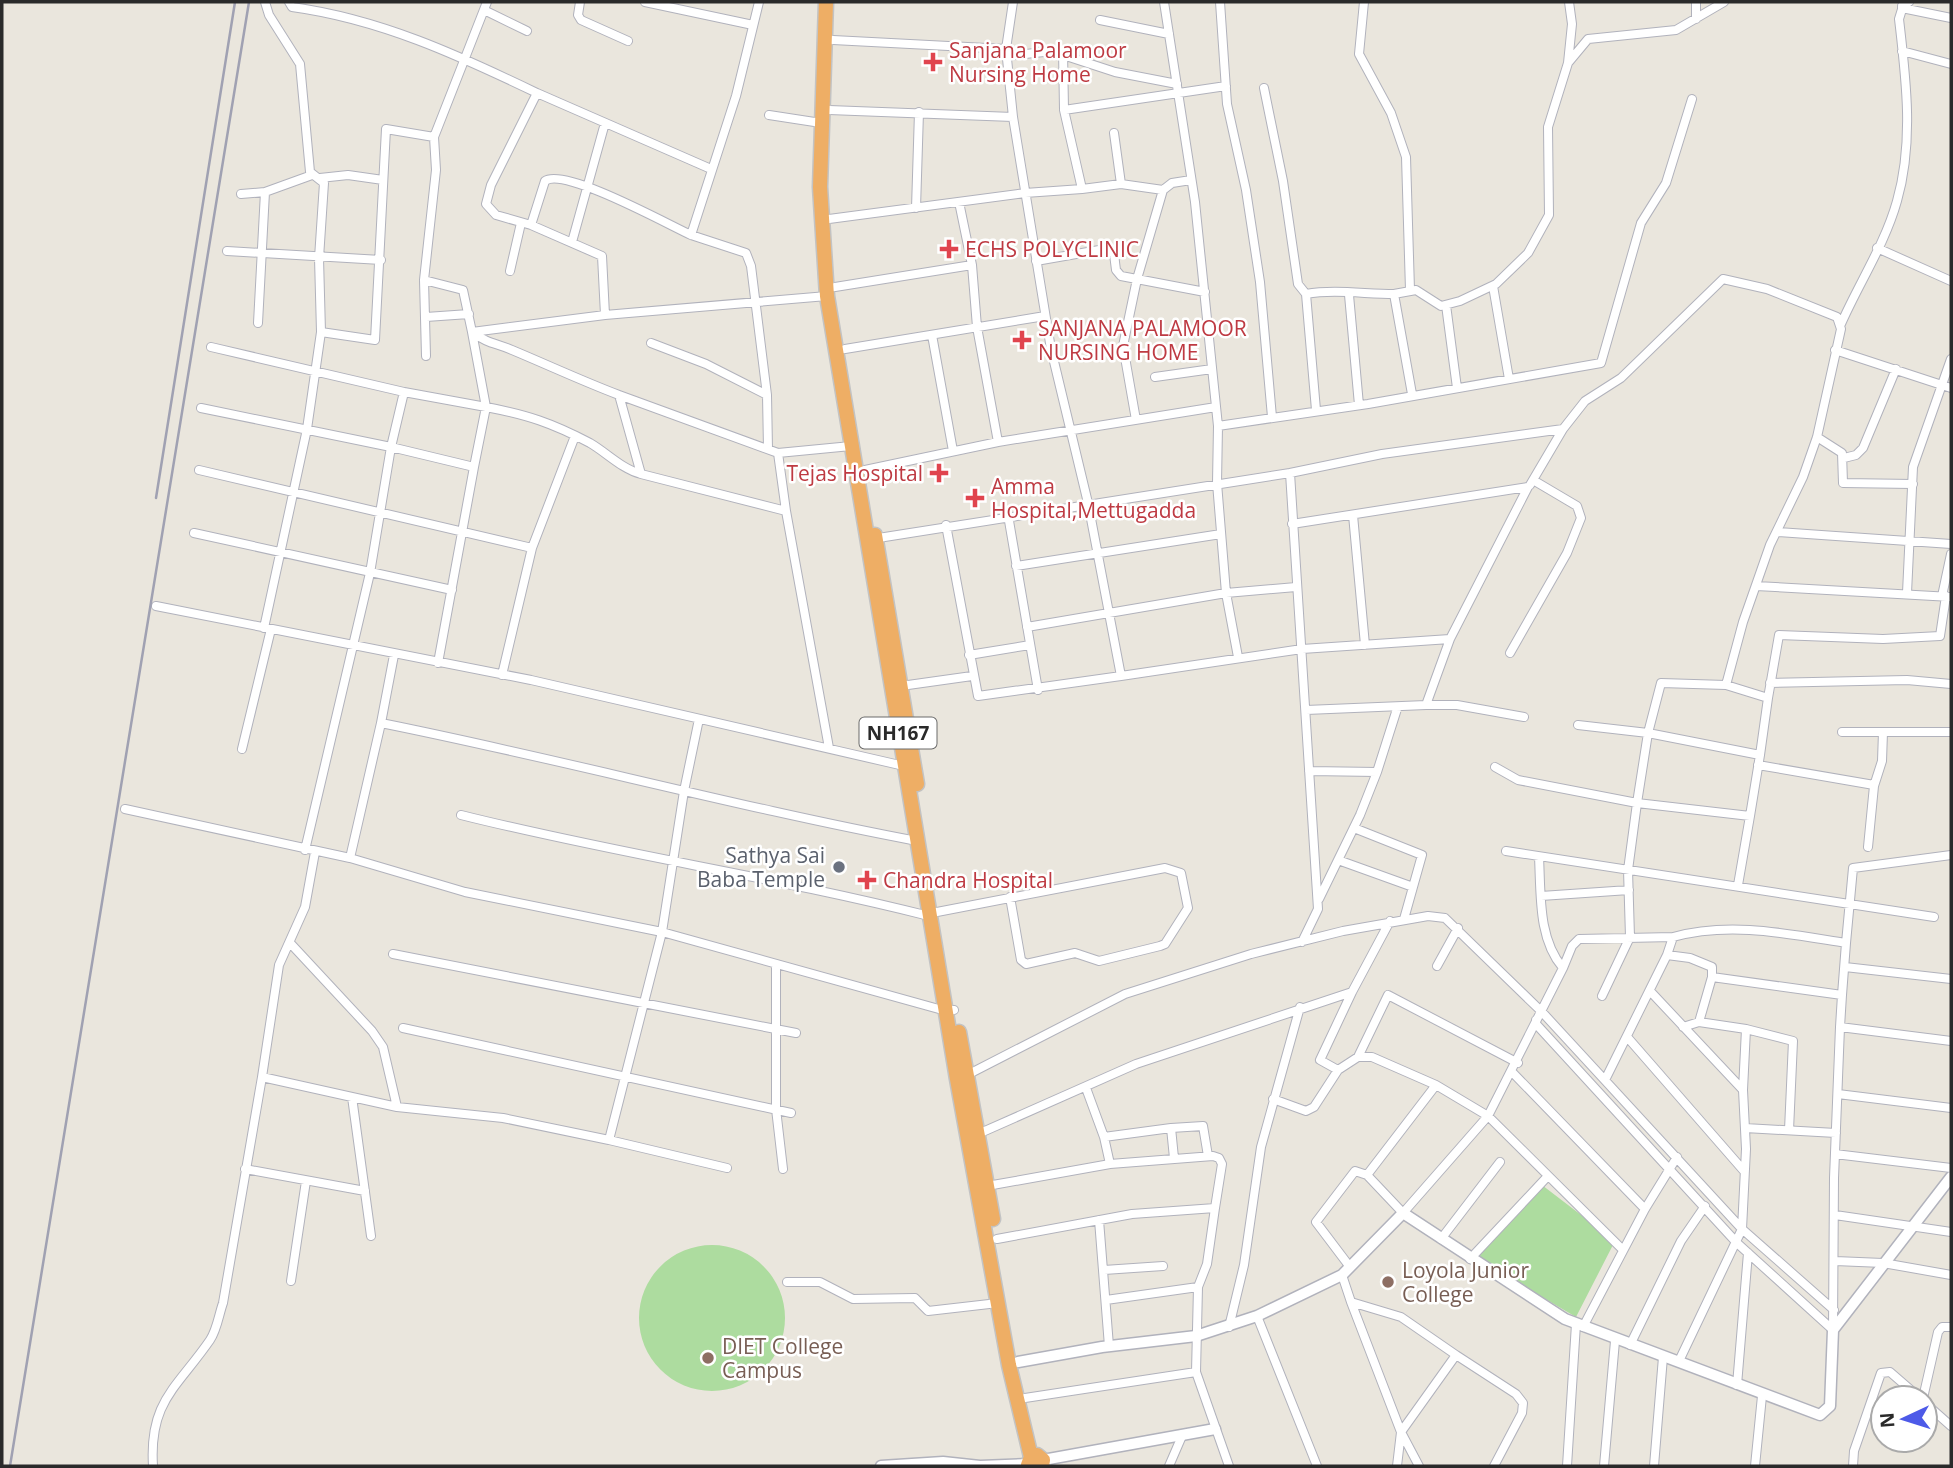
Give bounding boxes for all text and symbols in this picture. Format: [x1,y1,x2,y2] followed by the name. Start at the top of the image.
[949,36,1127,88] place label: Sanjana Palamoor Nursing Home
[923,52,943,72] marker: Sanjana Palamoor Nursing Home
[965,235,1139,263] place label: ECHS POLYCLINIC
[939,239,959,259] marker: ECHS POLYCLINIC
[1038,314,1247,366] place label: SANJANA PALAMOOR NURSING HOME
[1012,330,1032,350] marker: SANJANA PALAMOOR NURSING HOME
[786,459,923,487] place label: Tejas Hospital
[929,463,949,483] marker: Tejas Hospital
[991,472,1196,524] place label: Amma Hospital,Mettugadda
[965,488,985,508] marker: Amma Hospital,Mettugadda
[860,718,936,748] road number: NH167
[697,841,825,893] place label: Sathya Sai Baba Temple
[831,859,847,875] marker: Sathya Sai Baba Temple
[883,866,1053,894] place label: Chandra Hospital
[857,870,877,890] marker: Chandra Hospital
[1402,1256,1530,1308] place label: Loyola Junior College
[1380,1274,1396,1290] marker: Loyola Junior College
[722,1332,843,1384] place label: DIET College Campus
[700,1350,716,1366] marker: DIET College Campus
[1869,1384,1939,1454] north arrow
[1874,1412,1901,1429] text: N

